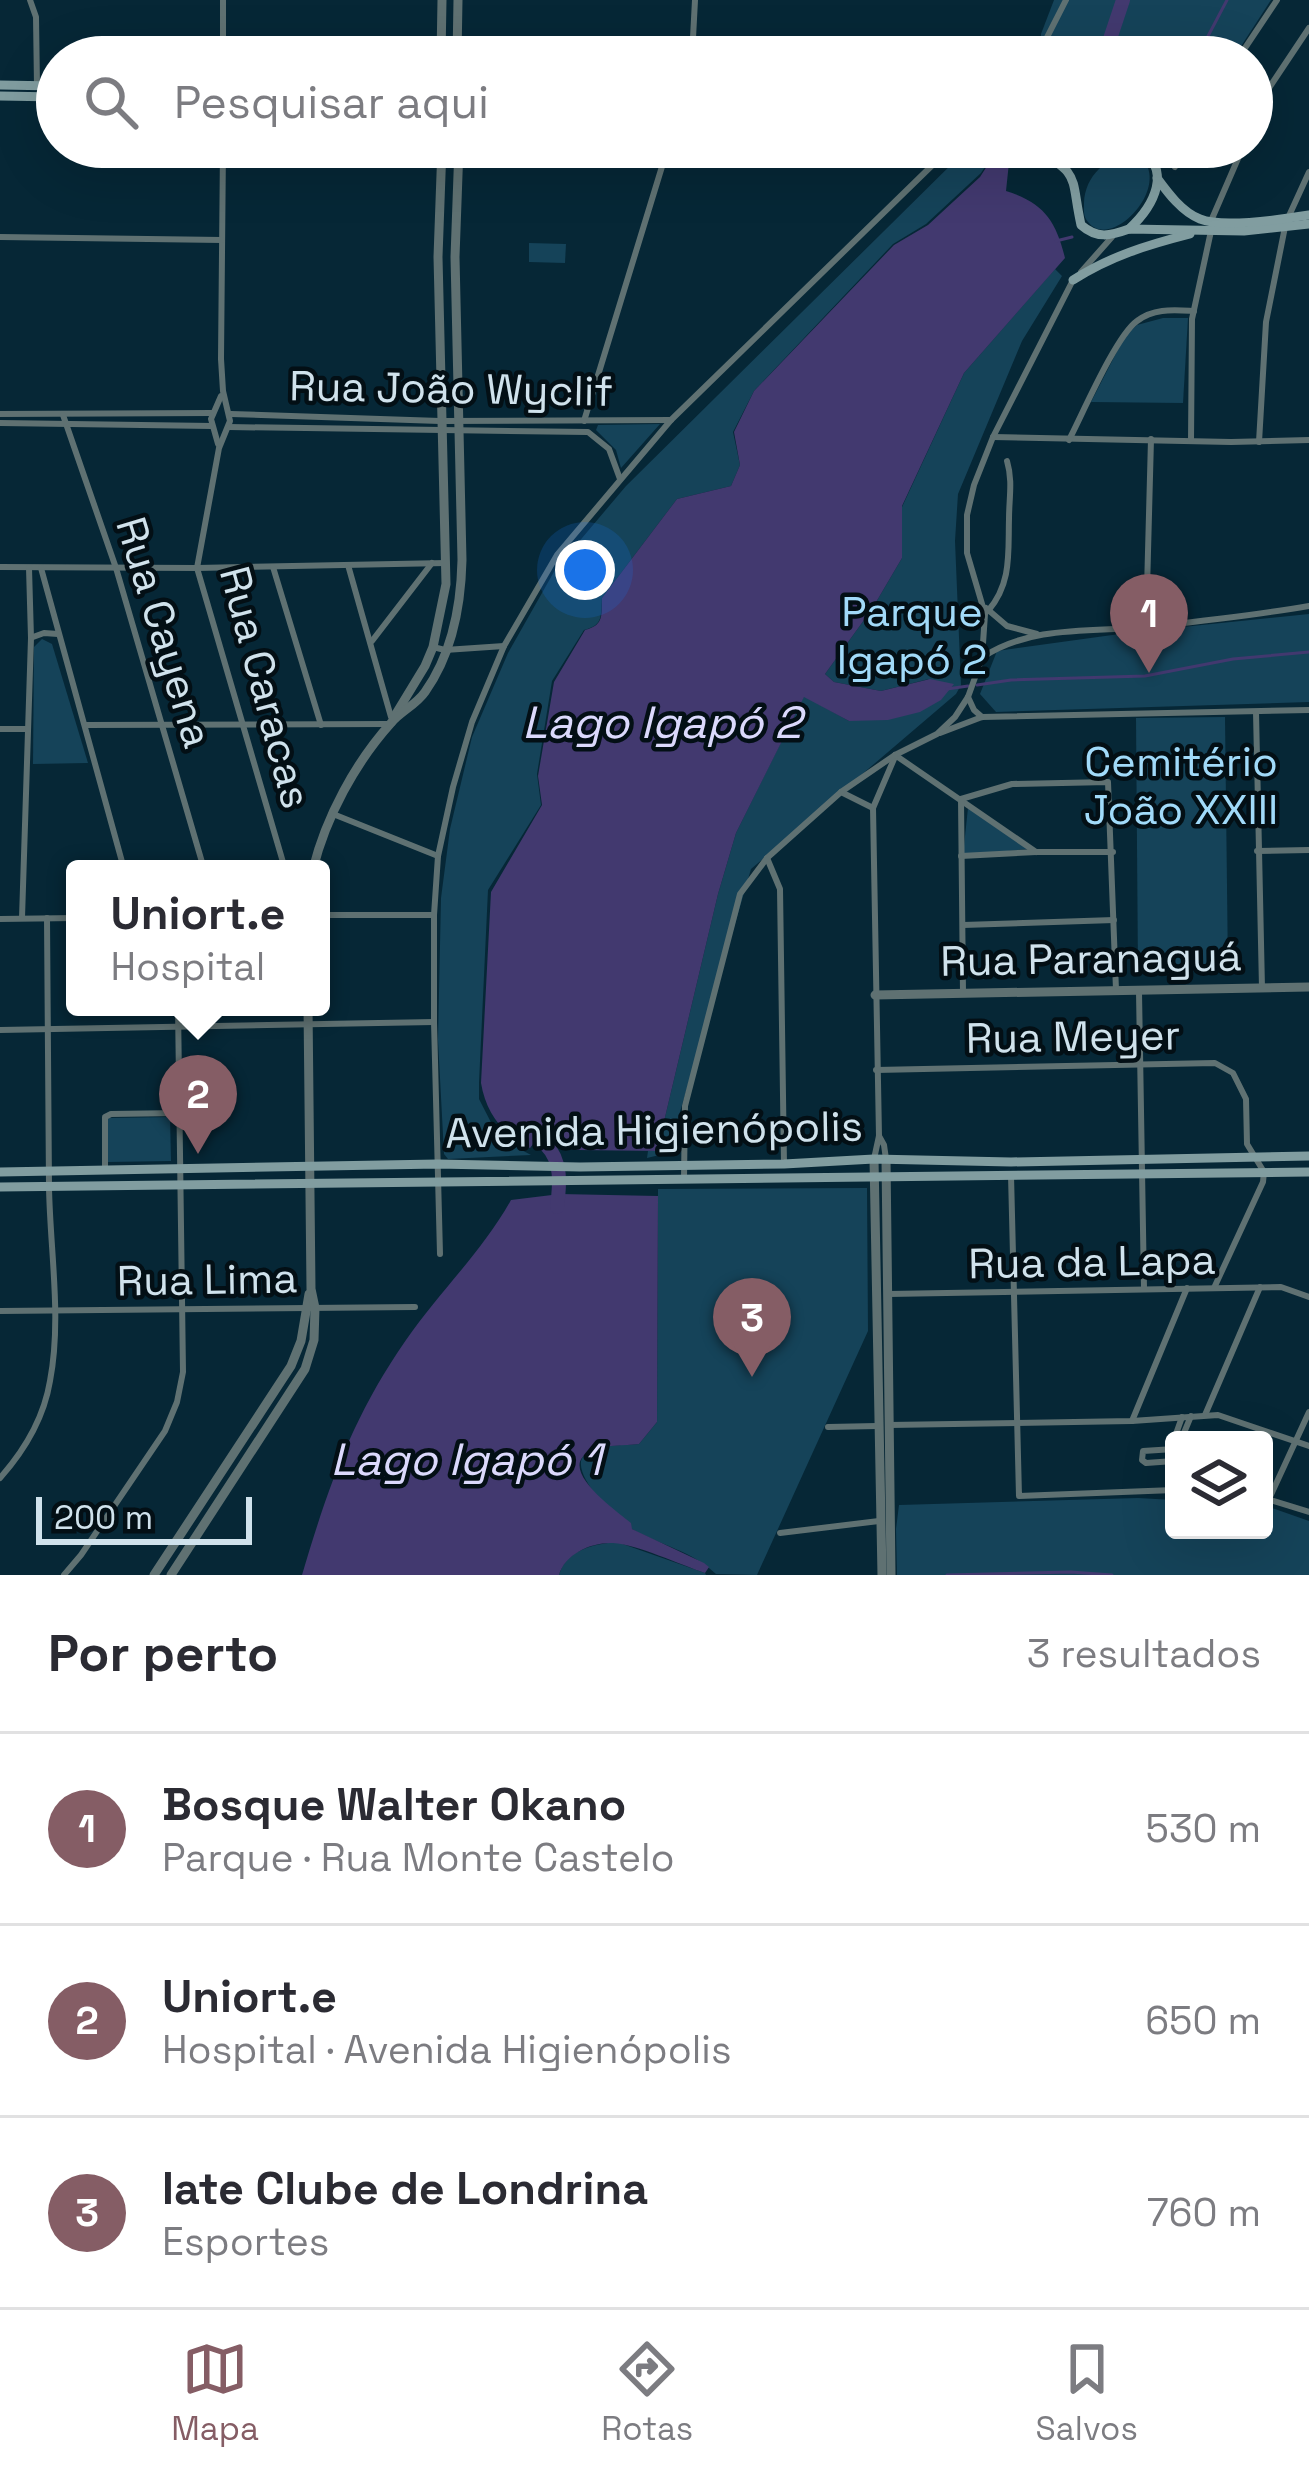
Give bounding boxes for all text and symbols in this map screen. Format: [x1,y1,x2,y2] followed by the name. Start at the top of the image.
[36,36,1273,168] search box
[78,69,144,135] icon: search
[174,74,489,131] text: Pesquisar aqui
[289,359,613,418] street label: Rua João Wyclif
[104,511,225,754] street label: Rua Cayena
[555,540,615,600] your location
[208,560,323,814] street label: Rua Caracas
[1110,574,1188,673] pin: 1
[837,585,987,686] park label: Parque Igapó 2
[522,694,807,751] water label: Lago Igapó 2
[1084,735,1278,836] park label: Cemitério João XXIII
[66,860,330,1016] popup
[111,885,285,942] text: Uniort.e
[940,929,1242,988] street label: Rua Paranaguá
[111,942,265,991] text: Hospital
[965,1008,1181,1065] street label: Rua Meyer
[159,1055,237,1154] pin: 2
[445,1099,863,1160] street label: Avenida Higienópolis
[968,1233,1216,1290] street label: Rua da Lapa
[116,1251,298,1308] street label: Rua Lima
[713,1278,791,1377] pin: 3
[330,1431,607,1488] water label: Lago Igapó 1
[1165,1431,1273,1539] map controls
[1165,1431,1273,1539] button: layers
[36,1491,252,1544] scale bar
[54,1497,153,1539] text: 200 m
[48,1621,278,1686] text: Por perto
[1027,1629,1261,1678] text: 3 resultados
[162,1776,626,1833] text: Bosque Walter Okano
[78,1804,96,1853] text: 1
[1146,1804,1261,1853] text: 530 m
[162,1833,675,1882] text: Parque · Rua Monte Castelo
[162,1968,337,2025] text: Uniort.e
[75,1996,99,2045] text: 2
[1145,1996,1261,2045] text: 650 m
[162,2025,731,2074] text: Hospital · Avenida Higienópolis
[162,2160,648,2217] text: Iate Clube de Londrina
[75,2188,99,2237] text: 3
[1147,2188,1261,2237] text: 760 m
[162,2217,329,2266] text: Esportes
[171,2336,259,2450] tab: Mapa
[601,2336,693,2450] tab: Rotas
[1036,2336,1138,2450] tab: Salvos

